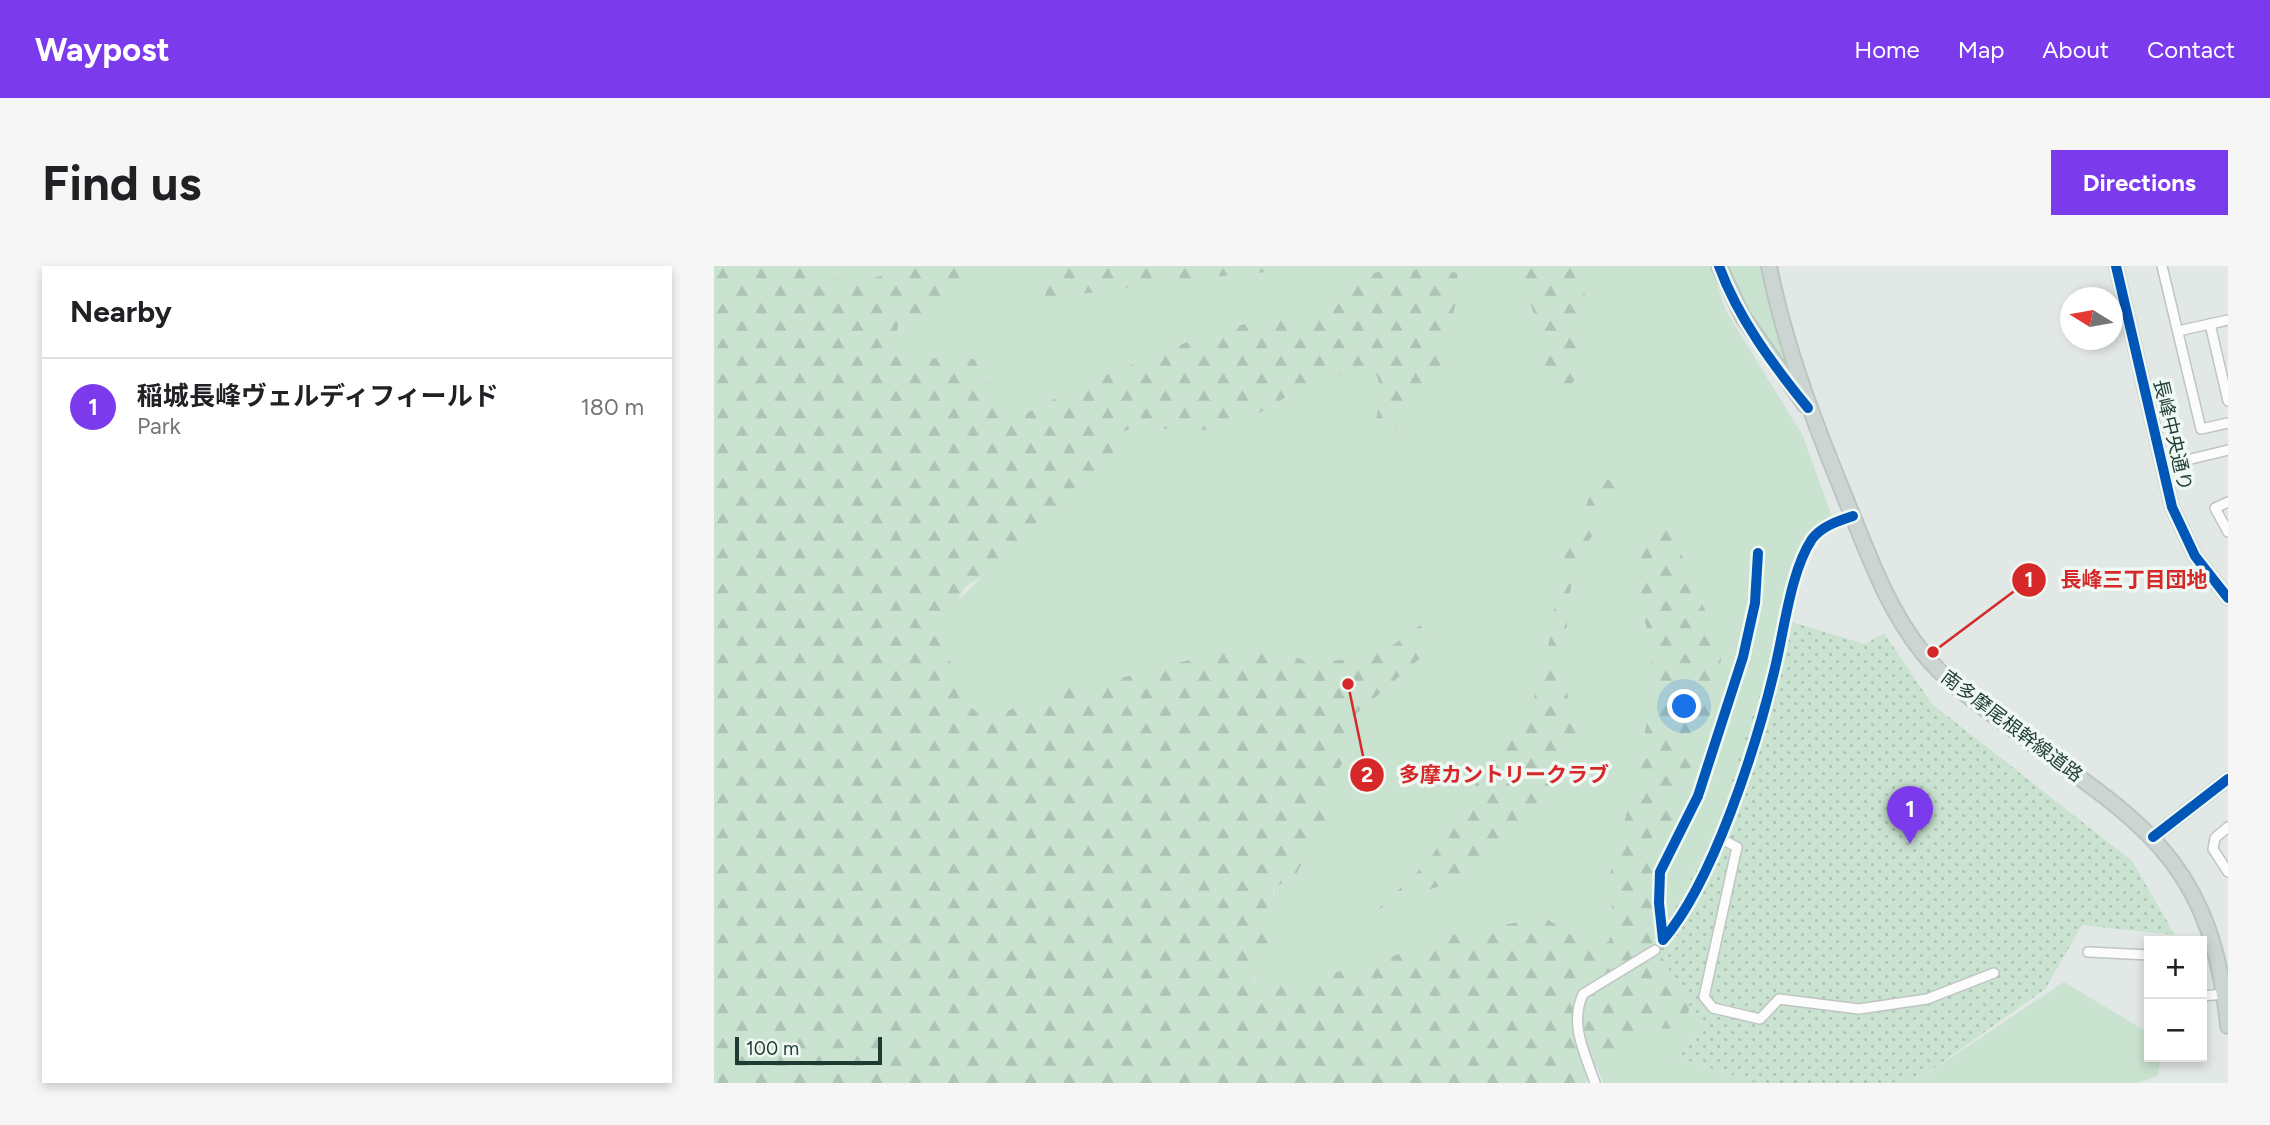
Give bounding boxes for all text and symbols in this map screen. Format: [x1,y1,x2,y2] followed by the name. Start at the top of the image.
[35,30,170,69] text: Waypost
[1854,35,1920,64] text: Home
[1958,35,2004,64] text: Map
[2042,35,2109,64] text: About
[2147,35,2235,64] text: Contact
[2051,150,2228,215] button: Directions
[42,153,201,212] text: Find us
[2060,287,2123,350] north arrow
[70,293,172,330] text: Nearby
[2149,377,2197,493] street label: 長峰中央通り
[137,380,499,412] text: 稲城長峰ヴェルディフィールド
[88,393,98,421] text: 1
[580,393,644,421] text: 180 m
[137,412,181,440] text: Park
[2011,559,2221,601] callout: 長峰三丁目団地
[2025,567,2033,592] text: 1
[2061,567,2208,592] text: 長峰三丁目団地
[1937,665,2087,787] street label: 南多摩尾根幹線道路
[1667,689,1701,723] your location
[1350,754,1623,796] callout: 多摩カントリークラブ
[1361,762,1373,787] text: 2
[1399,762,1609,787] text: 多摩カントリークラブ
[1887,786,1933,844] pin: 1
[2144,936,2207,1062] map controls
[2144,936,2207,999] button: +
[2144,999,2207,1062] button: −
[735,1034,882,1066] scale bar
[746,1037,799,1060] text: 100 m

